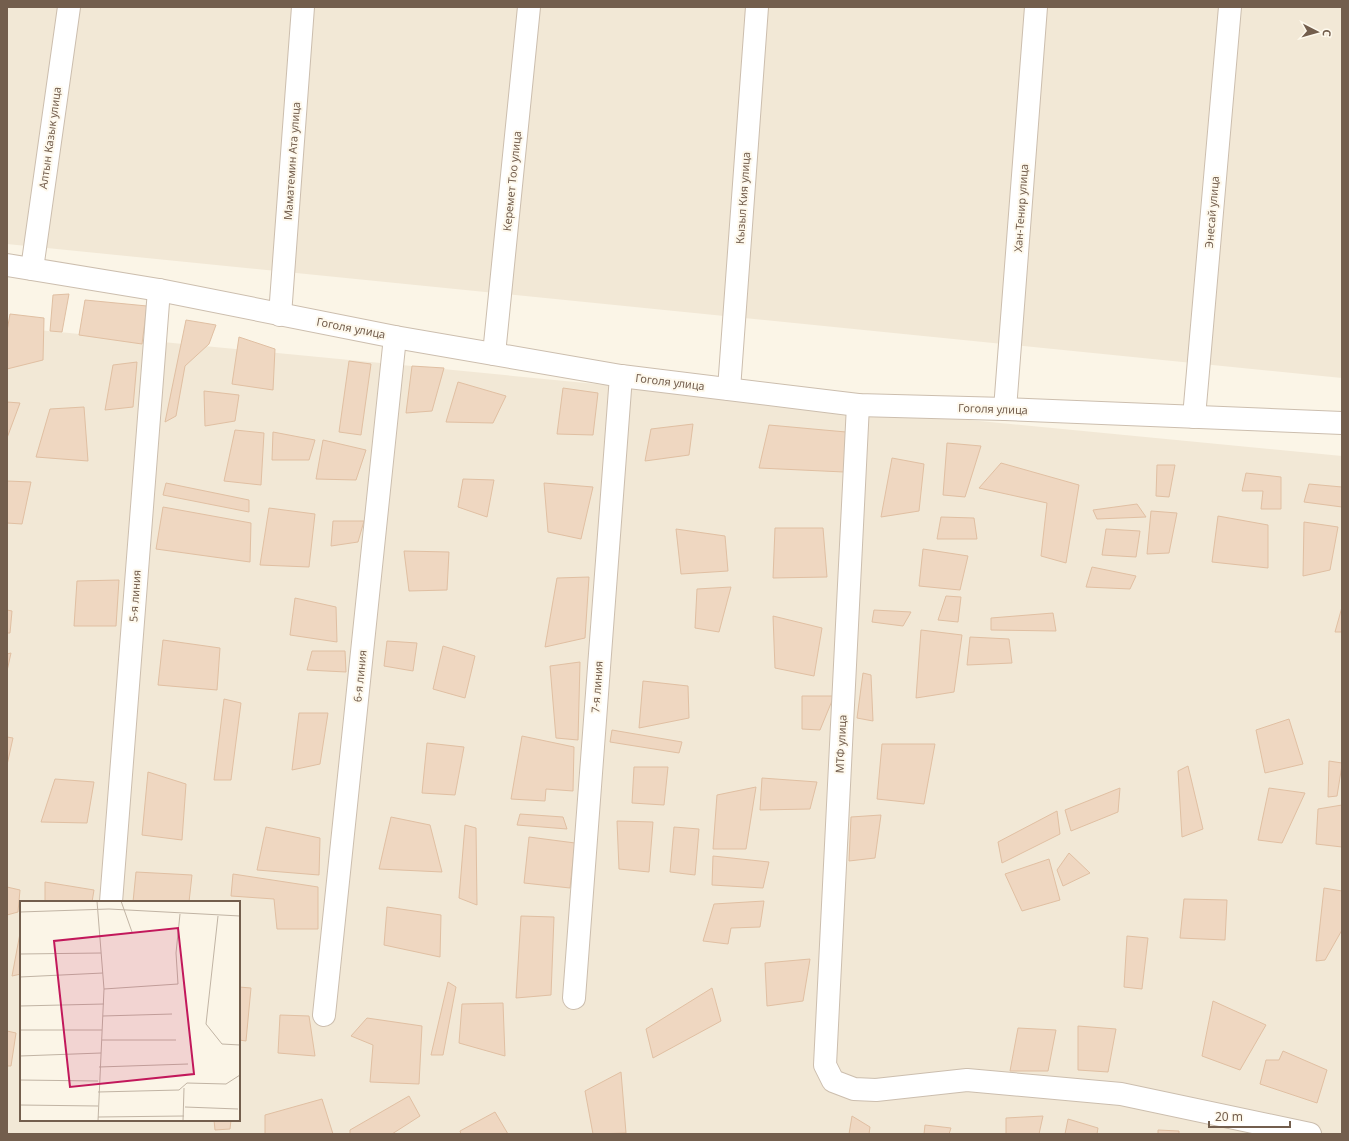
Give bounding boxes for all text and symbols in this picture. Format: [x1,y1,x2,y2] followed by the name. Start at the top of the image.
[1297,12,1337,52] north arrow
[1320,29,1335,37] text: С
[35,86,64,190] street label: Алтын Казык улица
[280,101,303,221] street label: Маматемин Ата улица
[499,130,524,232] street label: Керемет Тоо улица
[732,151,753,245] street label: Кызыл Кия улица
[1010,163,1031,253] street label: Хан-Тенир улица
[1201,175,1222,249] street label: Энесай улица
[315,313,387,342] street label: Гоголя улица
[635,370,706,393] street label: Гоголя улица
[958,400,1028,417] street label: Гоголя улица
[125,569,144,623] street label: 5-я линия
[349,649,370,703] street label: 6-я линия
[587,660,606,714] street label: 7-я линия
[831,714,850,774] street label: МТФ улица
[20,901,240,1121] inset map
[1209,1103,1290,1129] scale bar
[1215,1108,1243,1125] text: 20 m

